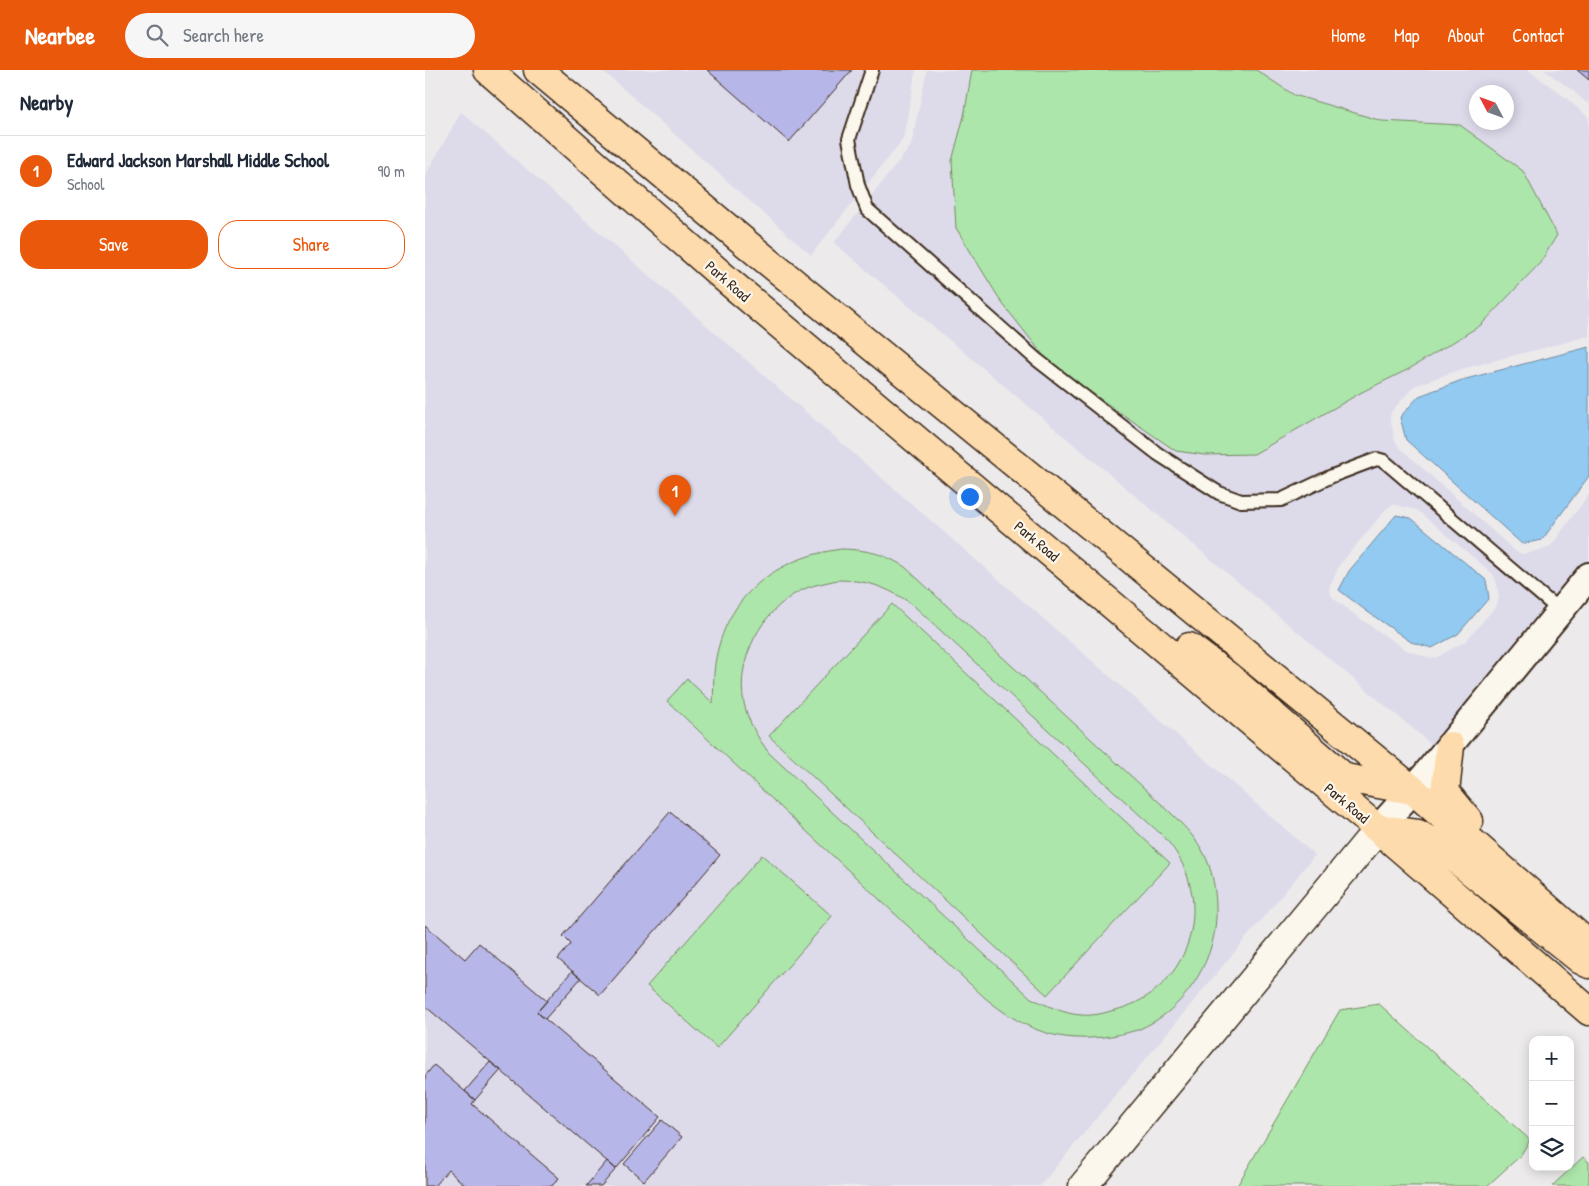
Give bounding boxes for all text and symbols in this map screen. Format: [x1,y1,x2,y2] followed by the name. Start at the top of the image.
[125,13,475,58] search box
[25,19,95,51] text: Nearbee
[143,21,171,49] icon: search
[183,22,264,48] text: Search here
[1331,23,1366,48] text: Home
[1394,23,1419,48] text: Map
[1447,23,1484,48] text: About
[1512,23,1564,48] text: Contact
[1469,85,1514,130] north arrow
[20,88,73,117] text: Nearby
[67,147,329,173] text: Edward Jackson Marshall Middle School
[33,160,39,182] text: 1
[377,160,405,182] text: 90 m
[67,173,104,195] text: School
[20,220,208,269] button: Save
[218,220,405,269] button: Share
[701,256,755,306] street label: Park Road
[659,475,691,516] pin: 1
[957,484,983,510] your location
[1010,516,1064,566] street label: Park Road
[1320,778,1374,828] street label: Park Road
[1529,1036,1574,1171] map controls
[1529,1036,1574,1081] button: +
[1529,1081,1574,1126] button: −
[1529,1126,1574,1171] button: layers

